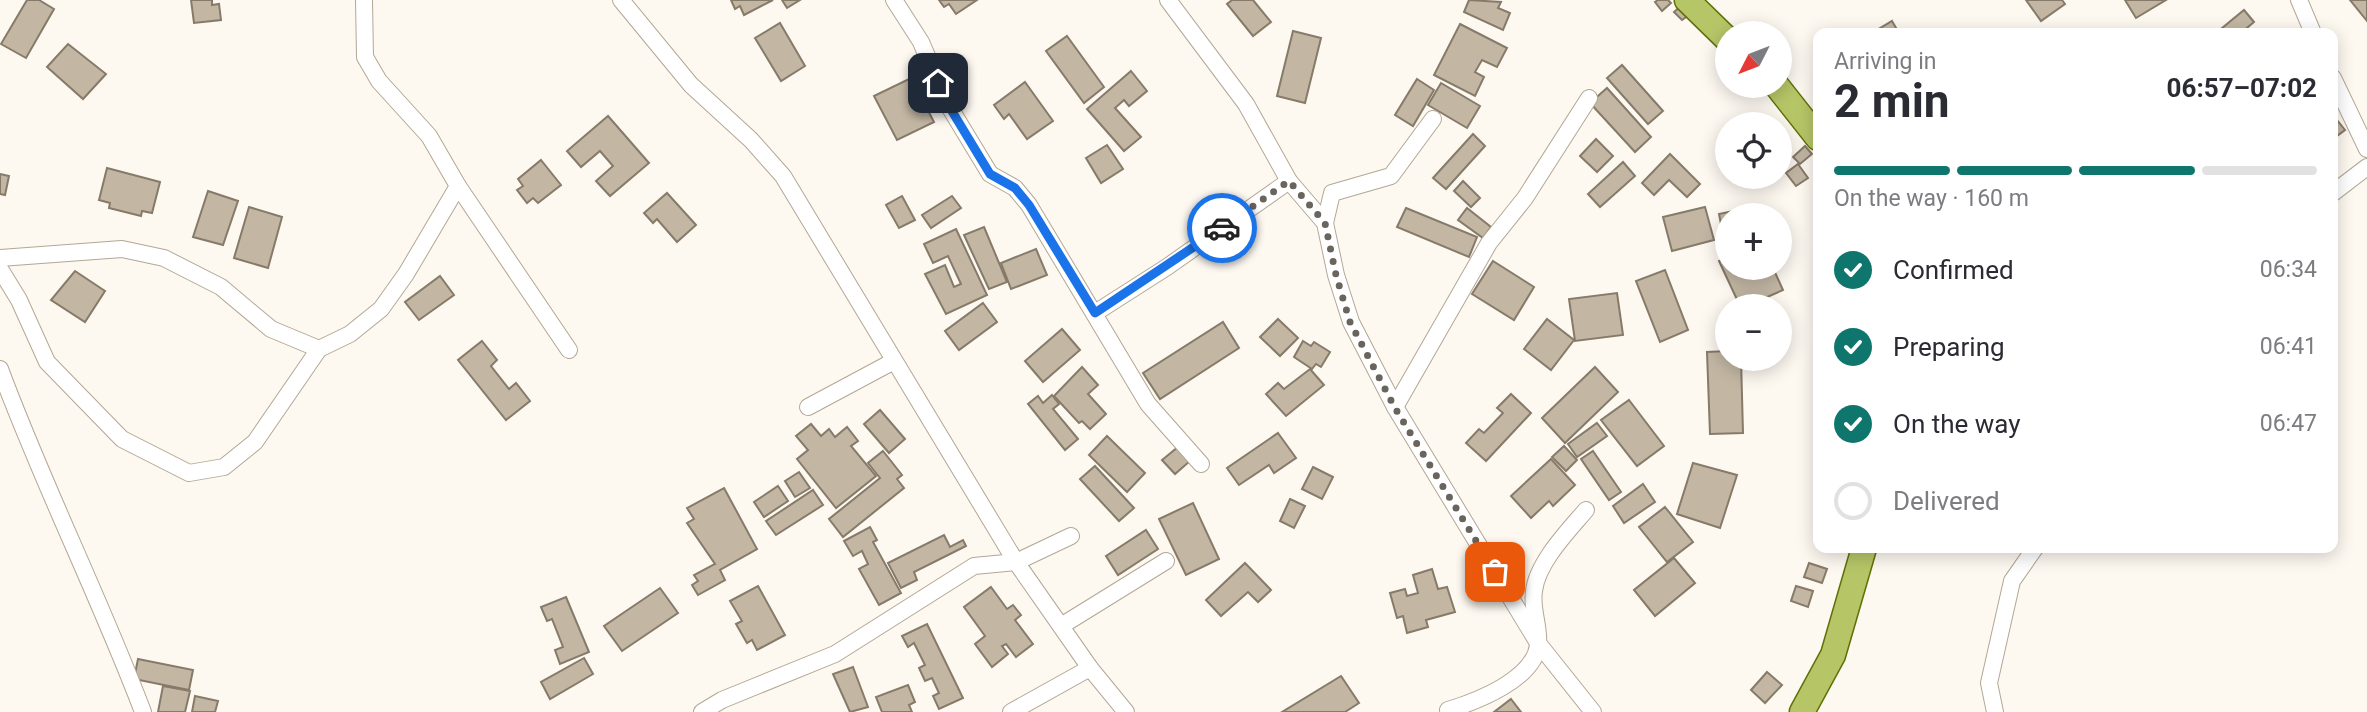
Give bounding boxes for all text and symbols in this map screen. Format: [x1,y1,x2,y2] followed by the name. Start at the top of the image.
[1715,21,1792,98] north arrow
[1715,21,1792,371] map controls
[1834,48,1937,75] text: Arriving in
[908,53,968,113] pin
[919,64,957,102] icon: home
[2167,73,2317,103] text: 06:57–07:02
[1834,74,1950,128] text: 2 min
[1715,112,1792,189] button: locate
[1834,185,2029,212] text: On the way · 160 m
[1187,193,1257,263] courier
[1715,203,1792,280] button: +
[1203,209,1241,247] icon: car
[1834,251,1872,289] icon: check
[1893,255,2014,285] text: Confirmed
[2260,256,2317,283] text: 06:34
[1715,294,1792,371] button: −
[1834,328,1872,366] icon: check
[1893,332,2005,362] text: Preparing
[2260,333,2317,360] text: 06:41
[1834,405,1872,443] icon: check
[1893,409,2021,439] text: On the way
[2260,410,2317,437] text: 06:47
[1893,486,2000,516] text: Delivered
[1465,542,1525,602] pin
[1476,553,1514,591] icon: bag

